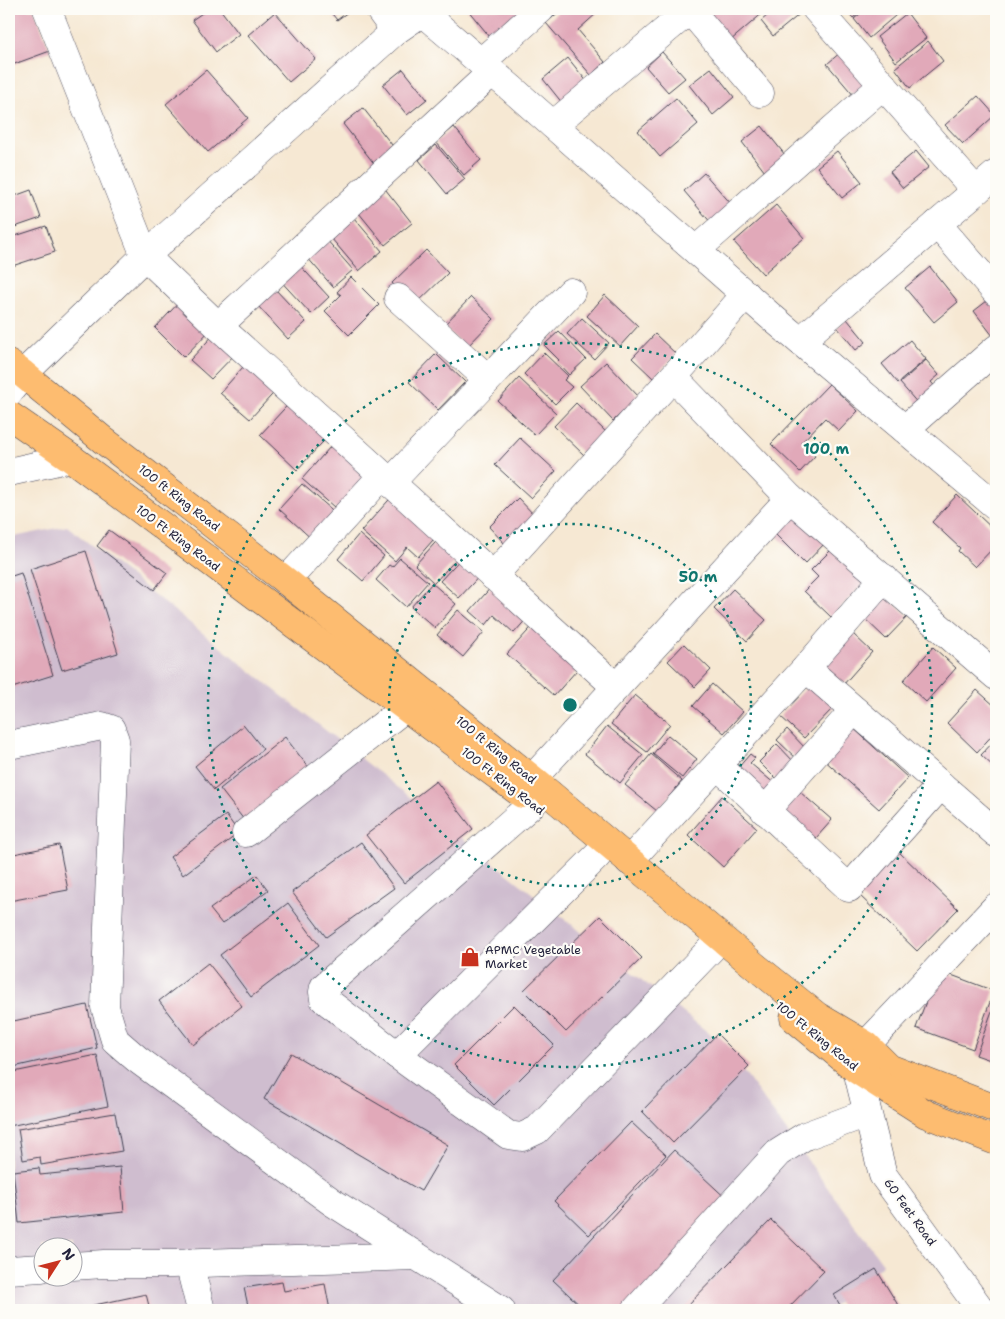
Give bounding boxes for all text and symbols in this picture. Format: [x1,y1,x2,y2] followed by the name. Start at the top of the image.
[803,439,849,459] text: 100 m
[135,461,223,535] street label: 100 ft Ring Road
[133,501,224,575] street label: 100 Ft Ring Road
[679,567,718,587] text: 50 m
[561,696,579,714] centre of rings
[452,713,540,788] street label: 100 ft Ring Road
[458,743,548,819] street label: 100 Ft Ring Road
[485,942,581,972] place label: APMC Vegetable Market
[459,946,481,968] shop icon: APMC Vegetable Market
[773,998,862,1074] street label: 100 Ft Ring Road
[880,1175,940,1249] street label: 60 Feet Road
[32,1236,82,1286] north arrow
[58,1245,79,1264] text: N

